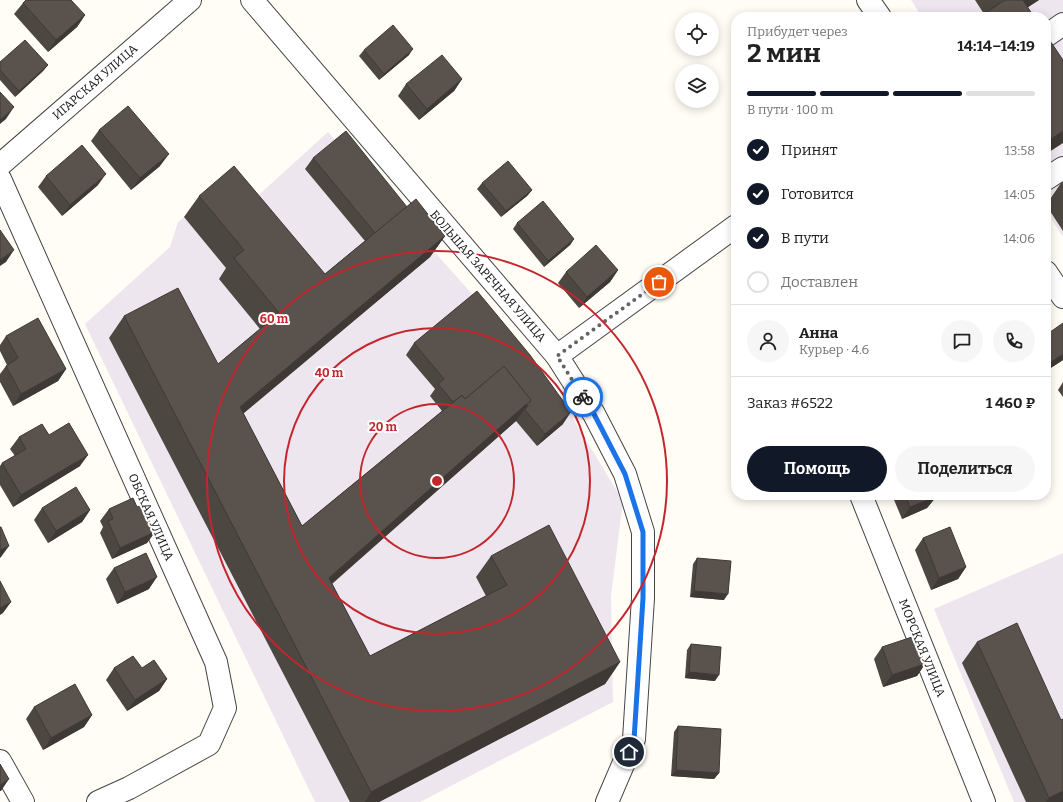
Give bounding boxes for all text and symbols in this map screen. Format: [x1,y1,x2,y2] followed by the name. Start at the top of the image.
[675,12,719,108] map controls
[675,12,719,56] button: locate
[747,24,848,39] text: Прибудет через
[957,37,1035,55] text: 14:14–14:19
[747,38,821,69] text: 2 мин
[50,41,141,123] street label: ИГАРСКАЯ УЛИЦА
[675,64,719,108] button: layers
[747,102,833,117] text: В пути · 100 m
[747,139,769,161] icon: check
[781,141,837,159] text: Принят
[1005,143,1035,158] text: 13:58
[747,183,769,205] icon: check
[781,185,854,203] text: Готовится
[1004,187,1035,202] text: 14:05
[427,208,549,345] street label: БОЛЬШАЯ ЗАРЕЧНАЯ УЛИЦА
[747,227,769,249] icon: check
[781,229,829,247] text: В пути
[1003,231,1035,246] text: 14:06
[642,265,676,299] pin
[648,271,670,293] icon: bag
[781,273,858,291] text: Доставлен
[260,312,289,326] text: 60 m
[747,320,789,362] button: person
[941,320,983,362] button: chat
[993,320,1035,362] button: phone
[799,324,838,342] text: Анна
[799,342,869,357] text: Курьер · 4.6
[315,366,344,380] text: 40 m
[563,377,603,417] courier
[572,386,594,408] icon: bike
[747,394,833,412] text: Заказ #6522
[986,394,1035,412] text: 1 460 ₽
[369,420,398,434] text: 20 m
[747,446,887,492] button: Помощь
[895,446,1035,492] button: Поделиться
[125,471,177,563] street label: ОБСКАЯ УЛИЦА
[430,474,444,488] centre of rings
[896,597,948,699] street label: МОРСКАЯ УЛИЦА
[612,735,646,769] pin
[618,741,640,763] icon: home

